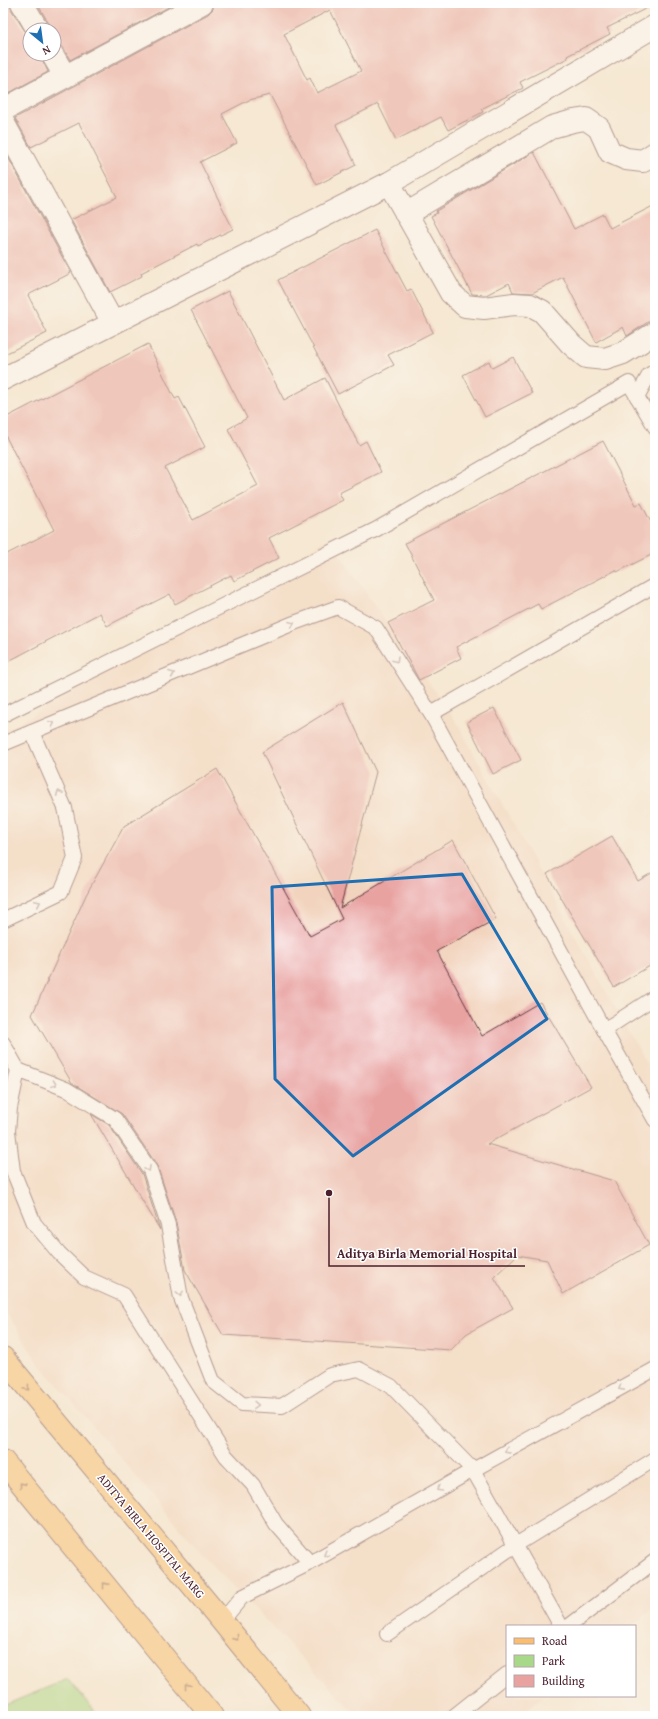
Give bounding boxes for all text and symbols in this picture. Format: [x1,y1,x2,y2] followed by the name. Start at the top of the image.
[22,22,62,62] north arrow
[39,42,54,60] text: N
[288,621,296,629] one-way arrow
[391,655,398,662] one-way arrow
[168,671,176,679] one-way arrow
[49,720,56,728] one-way arrow
[55,789,63,796] one-way arrow
[34,900,42,908] one-way arrow
[51,1080,58,1088] one-way arrow
[143,1165,151,1172] one-way arrow
[329,1241,525,1266] callout: Aditya Birla Memorial Hospital
[337,1244,517,1263] text: Aditya Birla Memorial Hospital
[176,1291,184,1297] one-way arrow
[23,1383,30,1391] one-way arrow
[618,1384,625,1391] one-way arrow
[253,1401,259,1409] one-way arrow
[504,1446,511,1454] one-way arrow
[94,1470,209,1602] street label: ADITYA BIRLA HOSPITAL MARG
[20,1482,27,1489] one-way arrow
[436,1485,443,1492] one-way arrow
[323,1549,330,1556] one-way arrow
[102,1583,109,1590] one-way arrow
[506,1625,636,1697] legend
[542,1632,568,1649] text: Road
[232,1634,239,1641] one-way arrow
[542,1652,566,1669] text: Park
[542,1672,585,1689] text: Building
[184,1683,191,1690] one-way arrow

